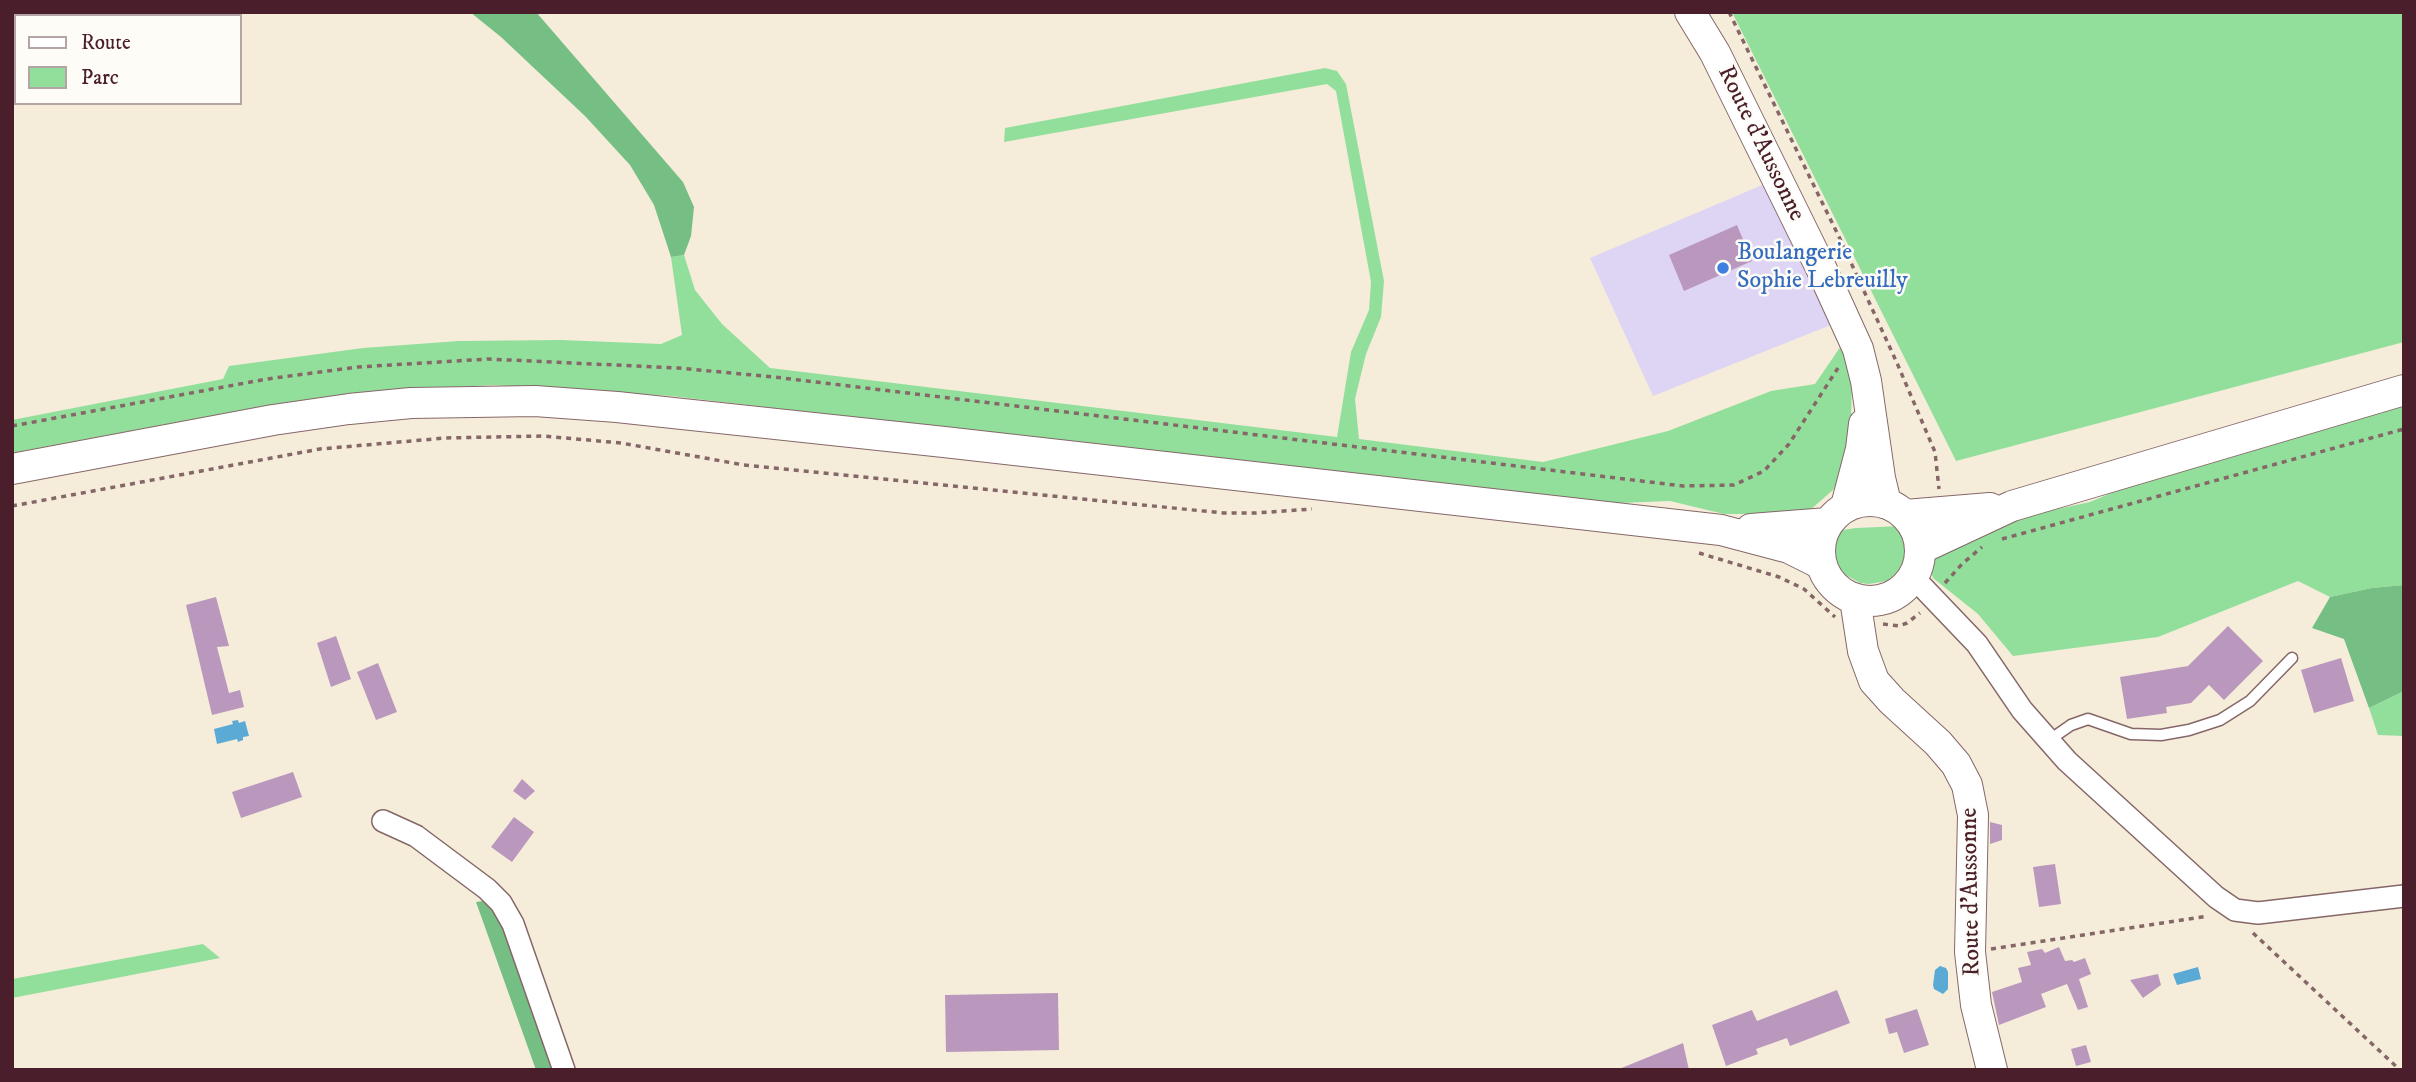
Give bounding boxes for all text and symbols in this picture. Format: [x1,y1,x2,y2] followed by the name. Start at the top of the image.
[14,14,242,105] legend
[81,30,131,56] text: Route
[1710,62,1810,226] street label: Route d'Aussonne
[81,65,119,91] text: Parc
[1737,240,1908,296] place label: Boulangerie Sophie Lebreuilly
[1715,260,1731,276] marker: Boulangerie Sophie Lebreuilly
[1956,807,1988,977] street label: Route d'Aussonne

